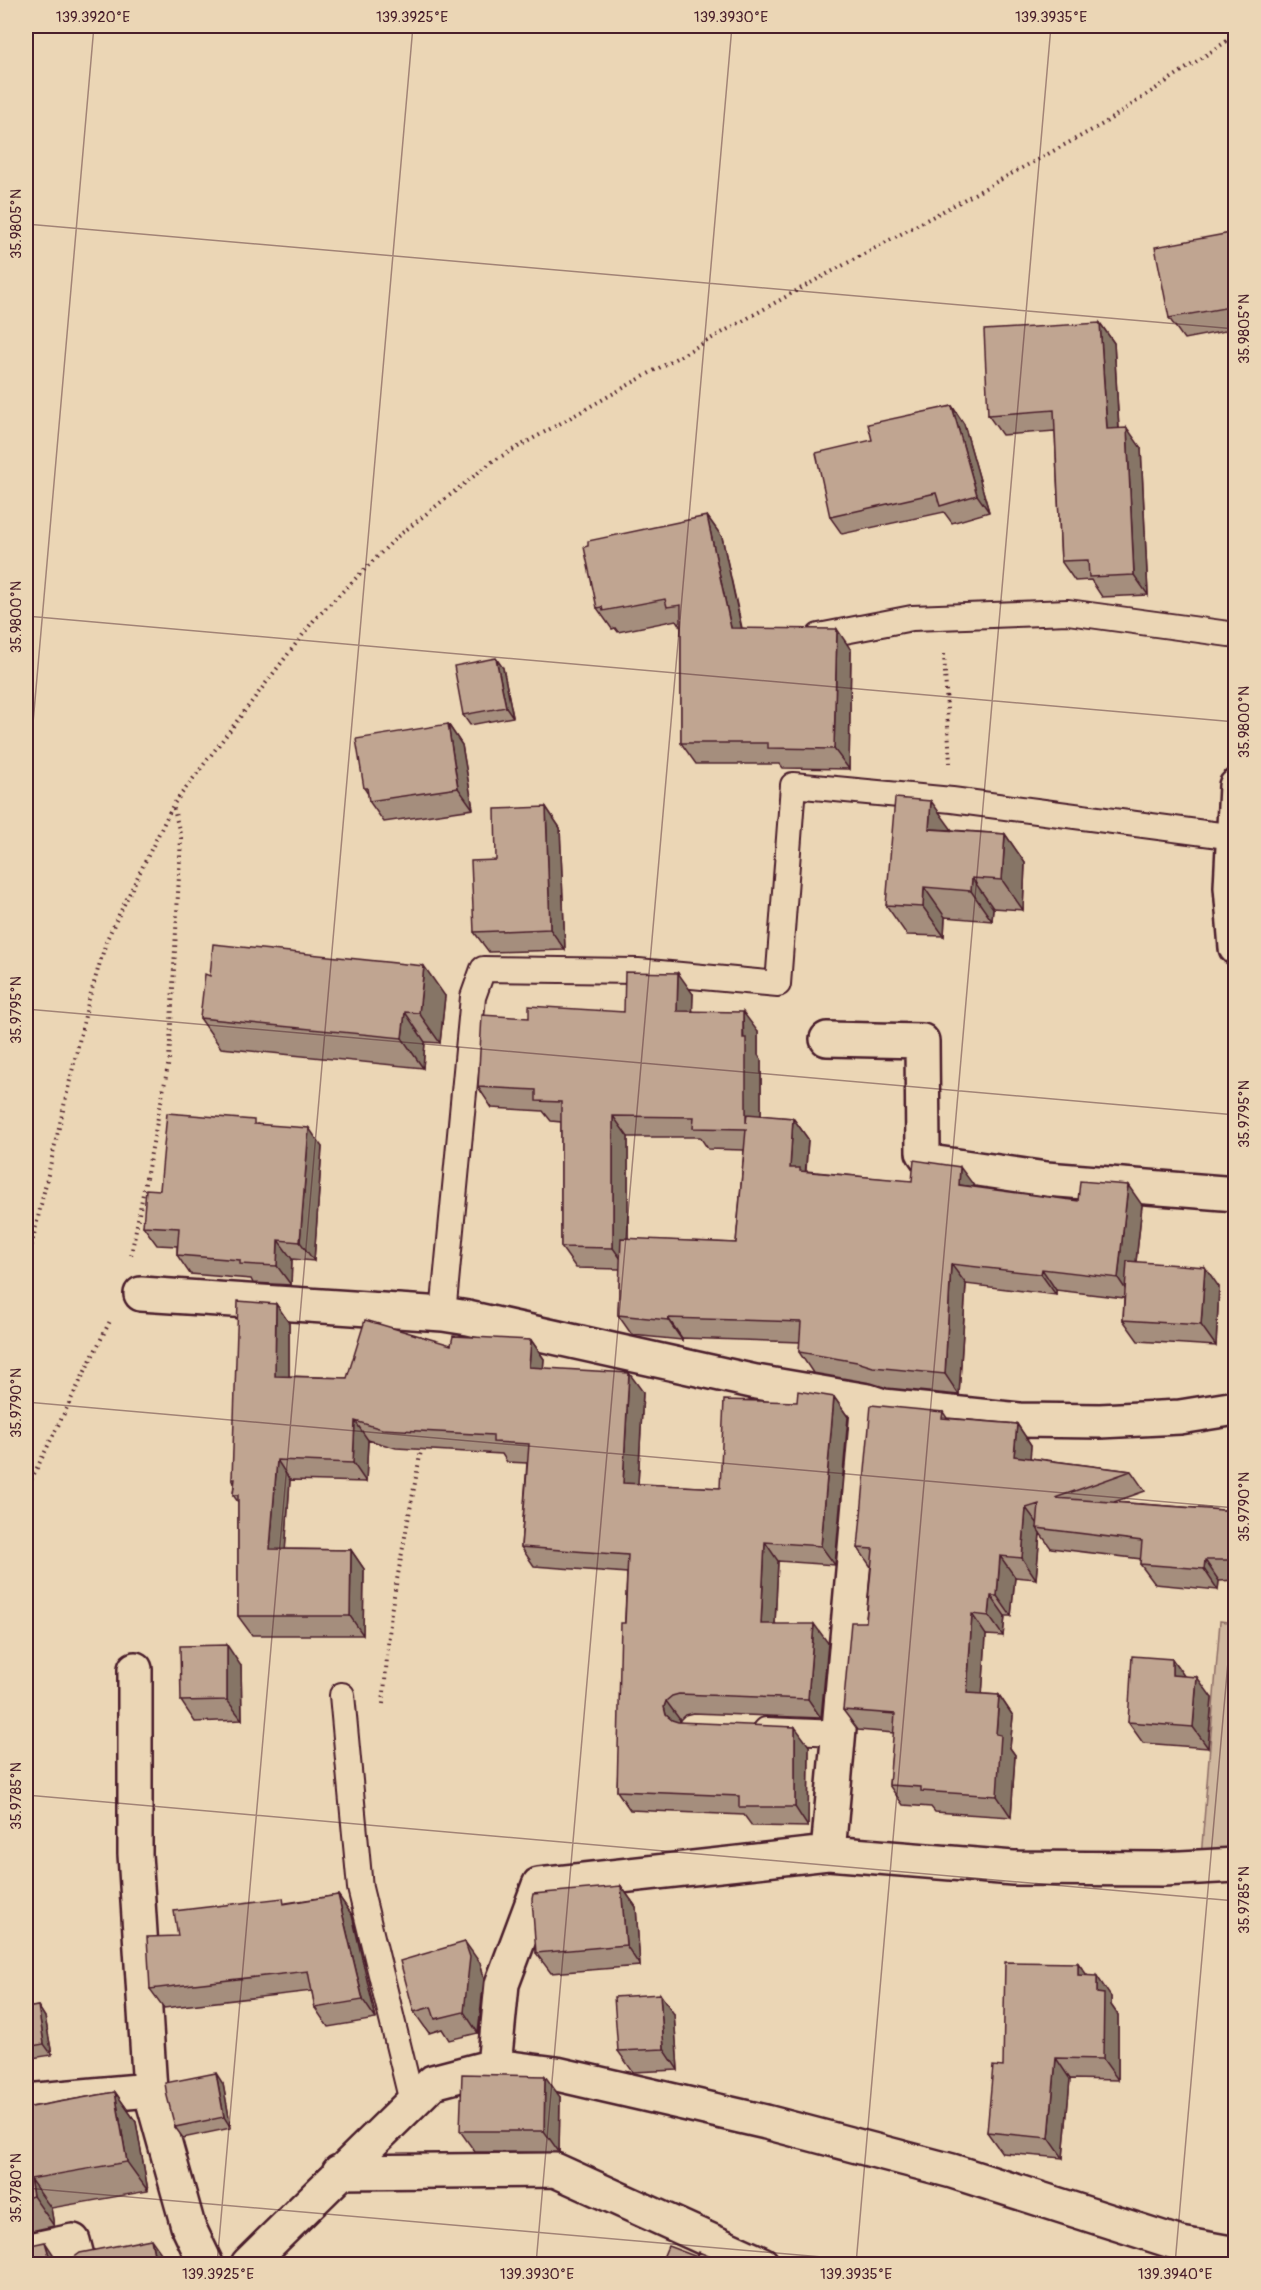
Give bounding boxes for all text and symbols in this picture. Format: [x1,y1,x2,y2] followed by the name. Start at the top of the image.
[56,8,130,27] text: 139.3920°E
[376,8,448,27] text: 139.3925°E
[694,8,768,27] text: 139.3930°E
[1015,8,1087,27] text: 139.3935°E
[7,189,26,259] text: 35.9805°N
[1235,294,1254,364] text: 35.9805°N
[7,581,26,653] text: 35.9800°N
[1235,686,1254,758] text: 35.9800°N
[7,976,26,1044] text: 35.9795°N
[1235,1080,1254,1148] text: 35.9795°N
[7,1368,26,1438] text: 35.9790°N
[1235,1472,1254,1542] text: 35.9790°N
[7,1762,26,1830] text: 35.9785°N
[1235,1866,1254,1934] text: 35.9785°N
[7,2153,26,2223] text: 35.9780°N
[182,2265,254,2284] text: 139.3925°E
[500,2265,574,2284] text: 139.3930°E
[820,2265,892,2284] text: 139.3935°E
[1138,2265,1213,2284] text: 139.3940°E

